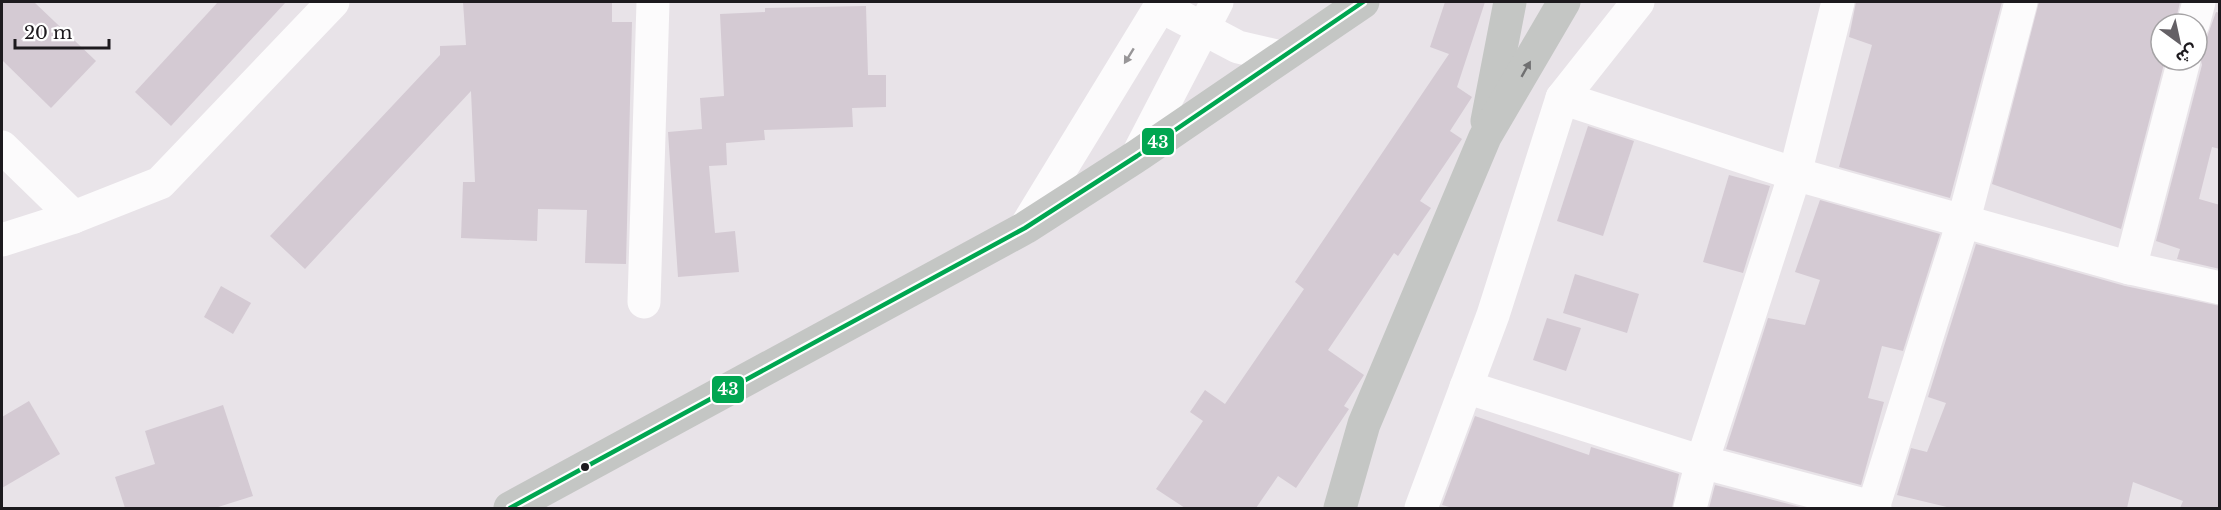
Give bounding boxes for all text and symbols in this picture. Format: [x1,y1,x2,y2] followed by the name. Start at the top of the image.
[15,12,110,50] scale bar
[2149,12,2209,72] north arrow
[24,22,72,44] text: 20 m
[2172,40,2202,69] text: ش
[1124,48,1135,64] one-way arrow
[1521,60,1531,77] one-way arrow
[1141,127,1175,156] line badge: 43
[1148,132,1168,152] text: 43
[711,375,745,404] line badge: 43
[718,379,738,399] text: 43
[579,461,591,473] unlabelled marker

